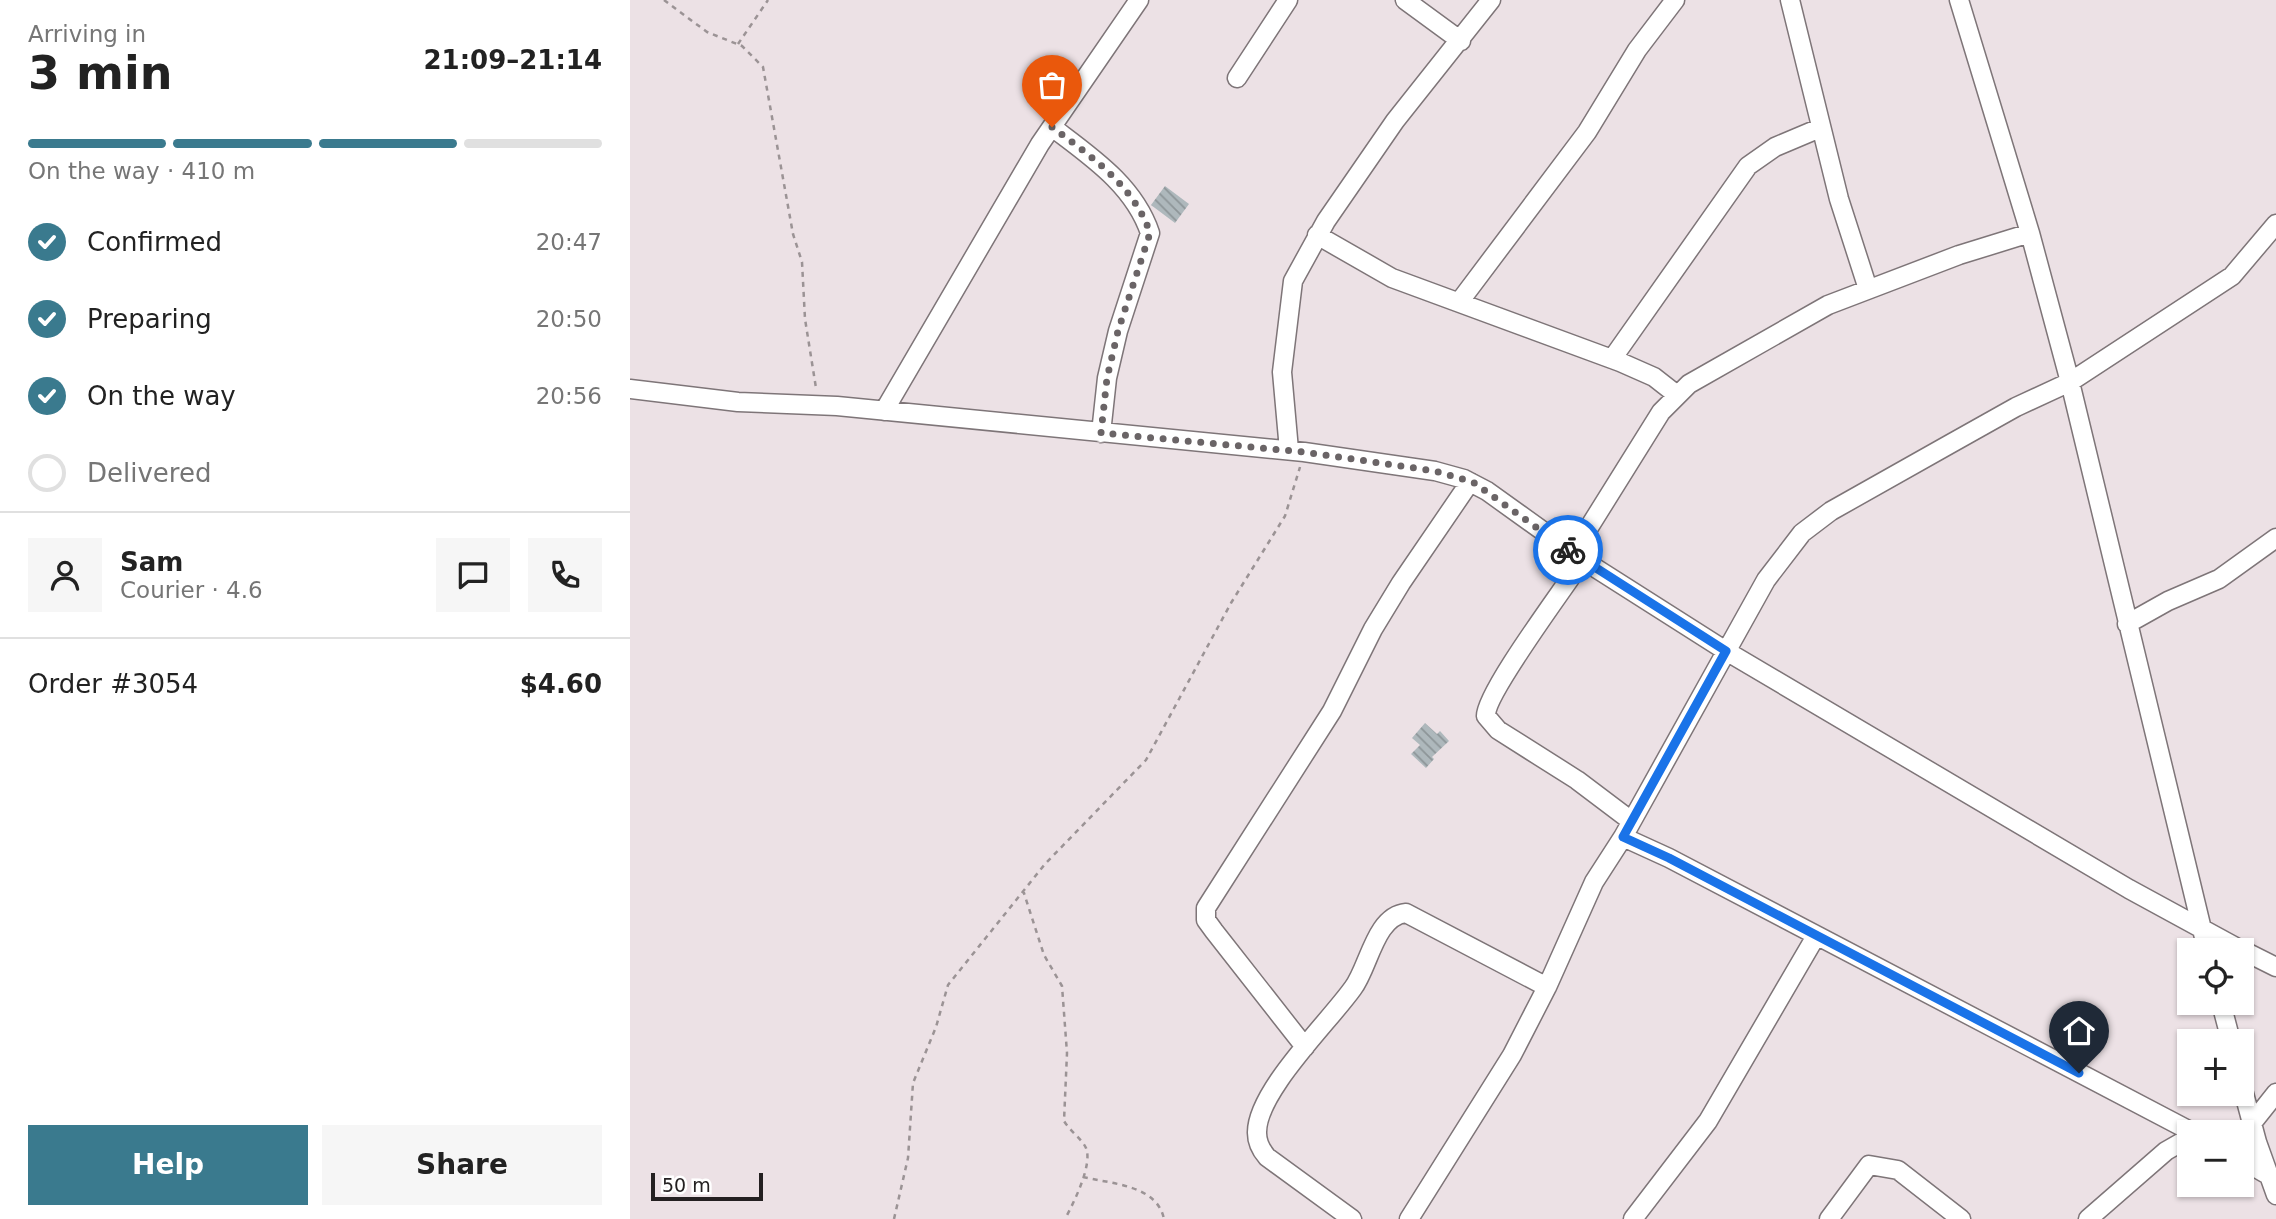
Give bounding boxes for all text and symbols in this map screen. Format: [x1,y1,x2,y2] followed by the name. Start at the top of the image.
[28,21,146,47] text: Arriving in
[423,45,602,75] text: 21:09–21:14
[28,46,172,100] text: 3 min
[1022,55,1082,127] pin
[1033,66,1071,104] icon: bag
[28,158,255,184] text: On the way · 410 m
[28,223,66,261] icon: check
[87,227,222,257] text: Confirmed
[536,229,602,255] text: 20:47
[28,300,66,338] icon: check
[87,304,212,334] text: Preparing
[536,306,602,332] text: 20:50
[28,377,66,415] icon: check
[87,381,236,411] text: On the way
[536,383,602,409] text: 20:56
[87,458,211,488] text: Delivered
[1533,515,1603,585] courier
[1549,531,1587,569] icon: bike
[28,538,102,612] button: person
[436,538,510,612] button: chat
[528,538,602,612] button: phone
[120,547,183,577] text: Sam
[120,577,263,603] text: Courier · 4.6
[28,669,198,699] text: Order #3054
[520,669,602,699] text: $4.60
[2177,938,2254,1197] map controls
[2177,938,2254,1015] button: locate
[2049,1001,2109,1073] pin
[2060,1012,2098,1050] icon: home
[2177,1029,2254,1106] button: +
[2177,1120,2254,1197] button: −
[28,1125,308,1205] button: Help
[322,1125,602,1205] button: Share
[651,1170,763,1202] scale bar
[662,1174,711,1196] text: 50 m

